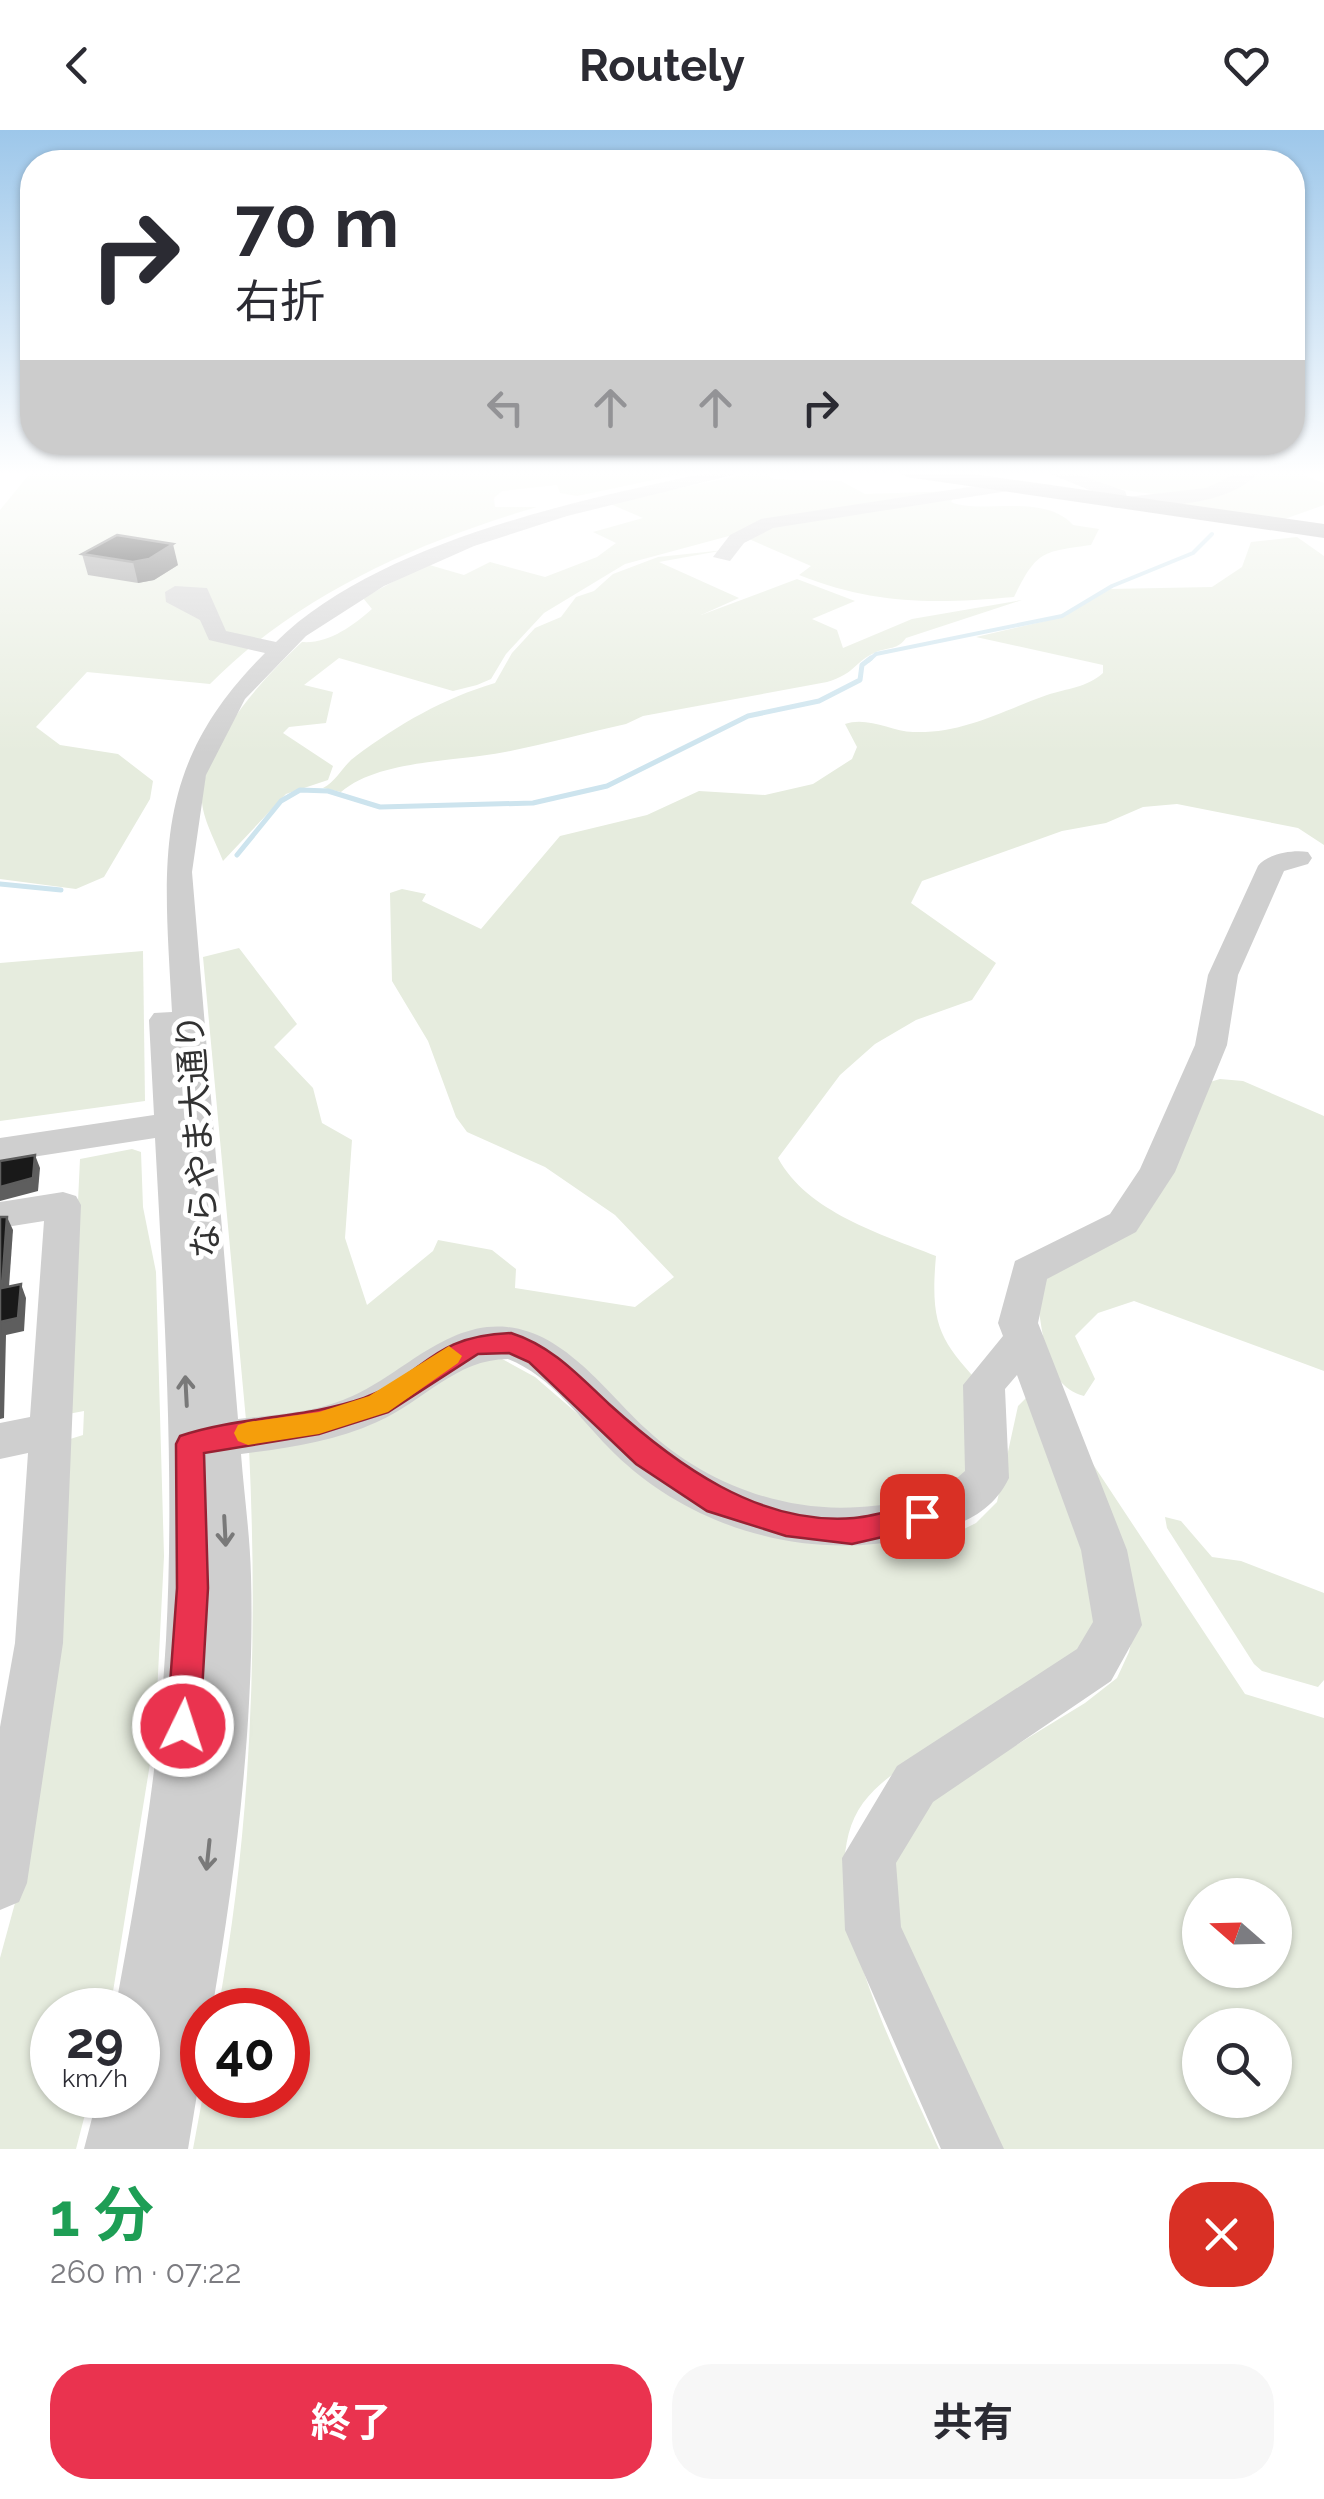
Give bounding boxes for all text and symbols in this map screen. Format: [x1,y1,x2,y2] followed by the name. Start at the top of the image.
[50,38,105,93] icon: back
[1219,38,1274,93] icon: heart
[579,39,745,92] text: Routely
[235,181,399,263] text: 70 m
[70,190,200,320] icon: right
[235,275,325,328] text: 右折
[478,380,533,435] icon: left
[583,380,638,435] icon: ahead
[688,380,743,435] icon: ahead
[793,380,848,435] icon: right
[169,1012,226,1260] street label: ならやま大通り
[176,1375,195,1407] one-way arrow
[880,1474,965,1559] pin
[895,1489,950,1544] icon: arrive
[216,1515,235,1547] one-way arrow
[131,1674,235,1778] position arrow
[198,1839,217,1871] one-way arrow
[1182,1878,1292,1988] north arrow
[1182,1878,1292,2118] map controls
[180,1988,310,2118] speed limit sign: 40
[1182,2008,1292,2118] button: search
[66,2011,124,2070] text: 29
[62,2063,128,2093] text: km/h
[50,2180,154,2250] text: 1 分
[1169,2182,1274,2287] button: close
[50,2253,241,2290] text: 260 m · 07:22
[50,2364,652,2479] button: 終了
[672,2364,1274,2479] button: 共有

